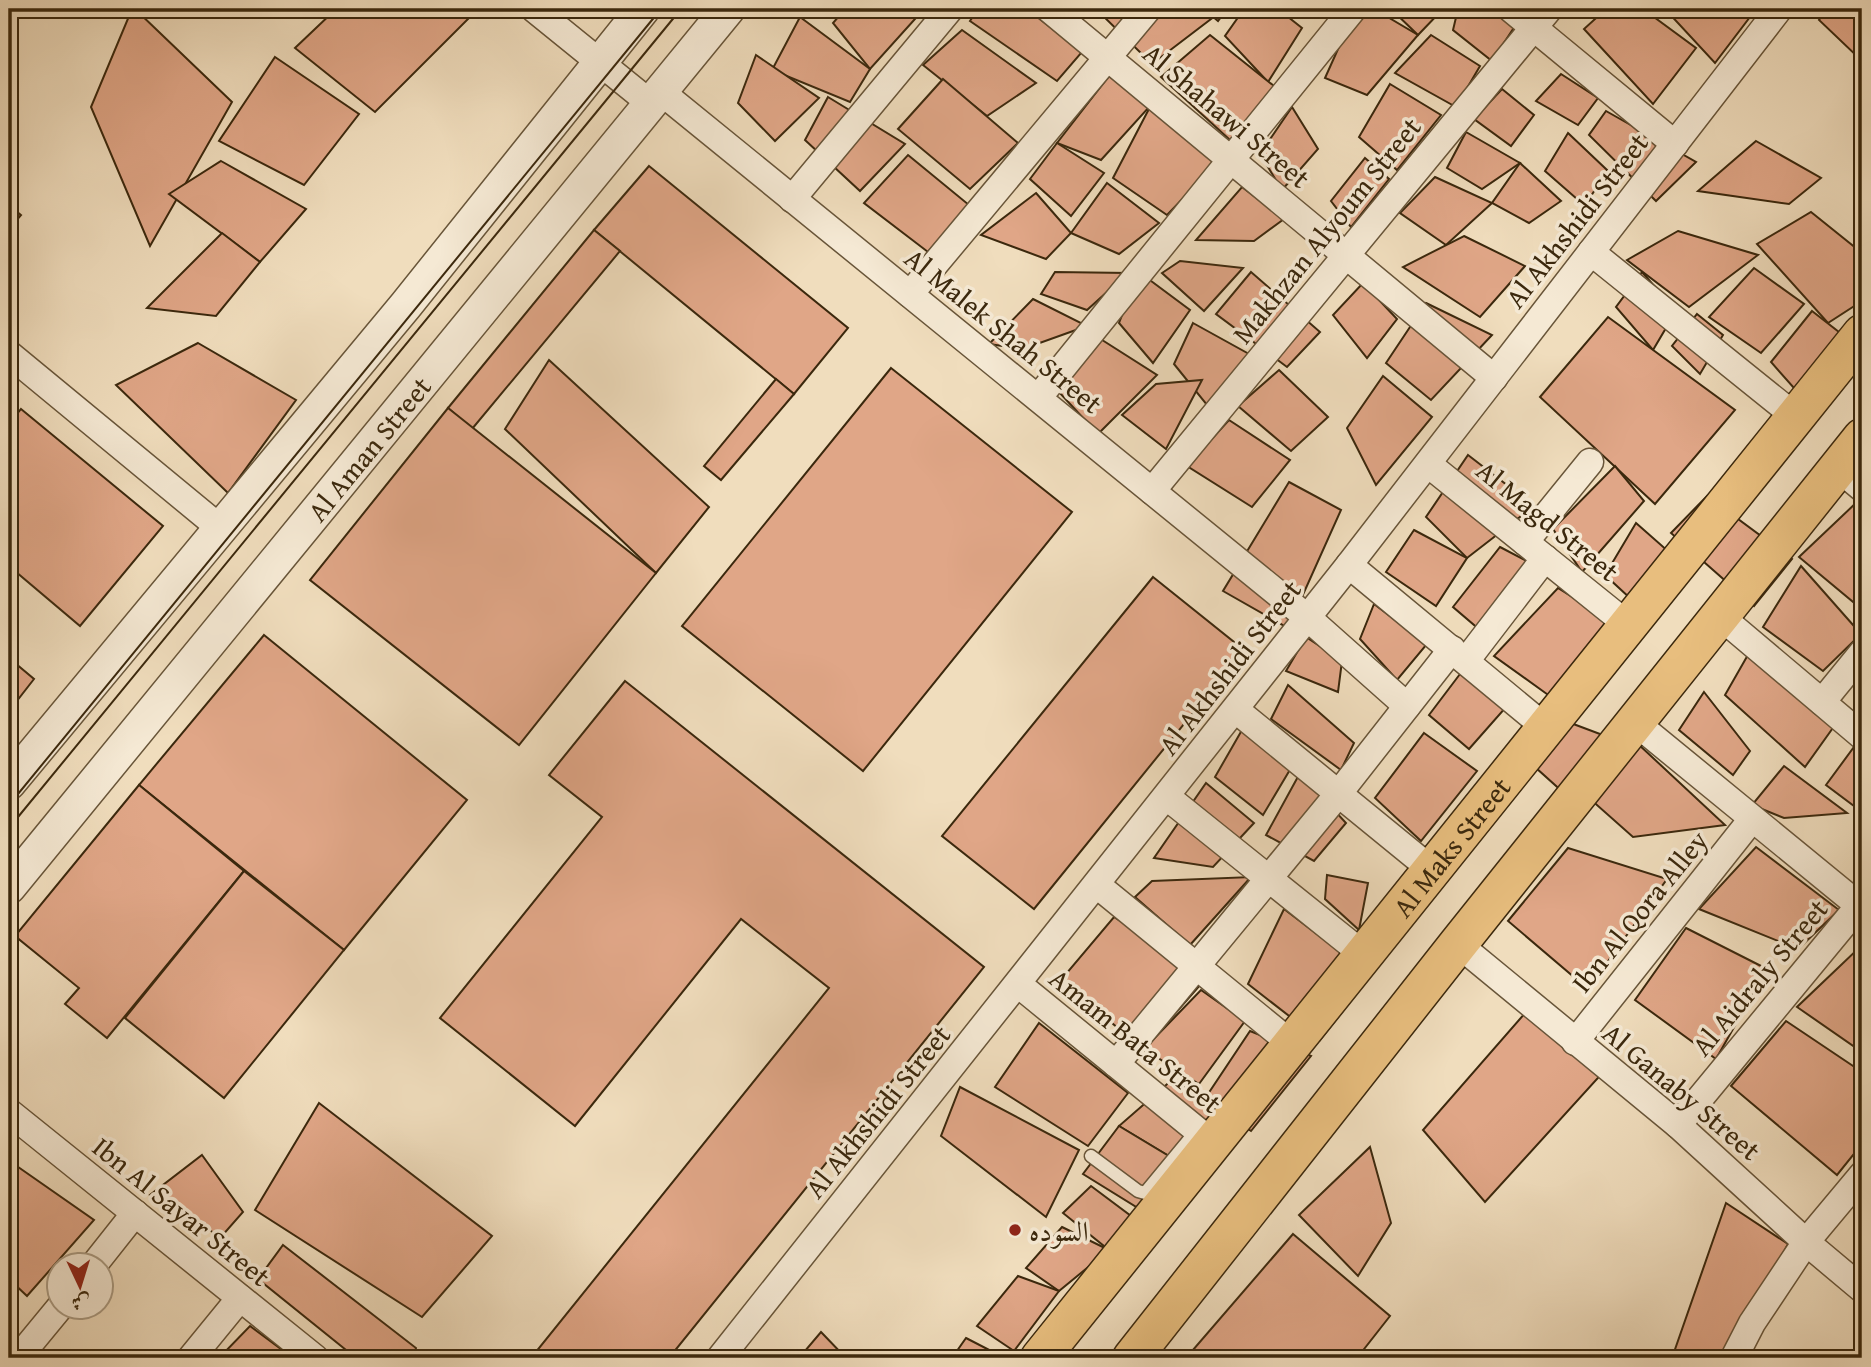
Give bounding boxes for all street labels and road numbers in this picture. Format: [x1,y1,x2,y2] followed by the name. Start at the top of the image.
[1135,33,1320,197] street label: Al Shahawi Street
[1222,108,1430,352] street label: Makhzan Alyoum Street
[1494,124,1658,316] street label: Al Akhshidi Street
[896,237,1112,423] street label: Al Malek Shah Street
[296,367,440,530] street label: Al Aman Street
[1468,450,1628,590] street label: Al Magd Street
[1147,571,1311,763] street label: Al Akhshidi Street
[1382,767,1520,925] street label: Al Maks Street
[1561,821,1717,1001] street label: Ibn Al Qora Alley
[1681,889,1837,1065] street label: Al Aidraly Street
[1041,958,1231,1123] street label: Amam Bata Street
[1594,1013,1770,1169] street label: Al Ganaby Street
[794,1015,960,1206] street label: Al Akhshidi Street
[84,1126,280,1296] street label: Ibn Al Sayar Street

